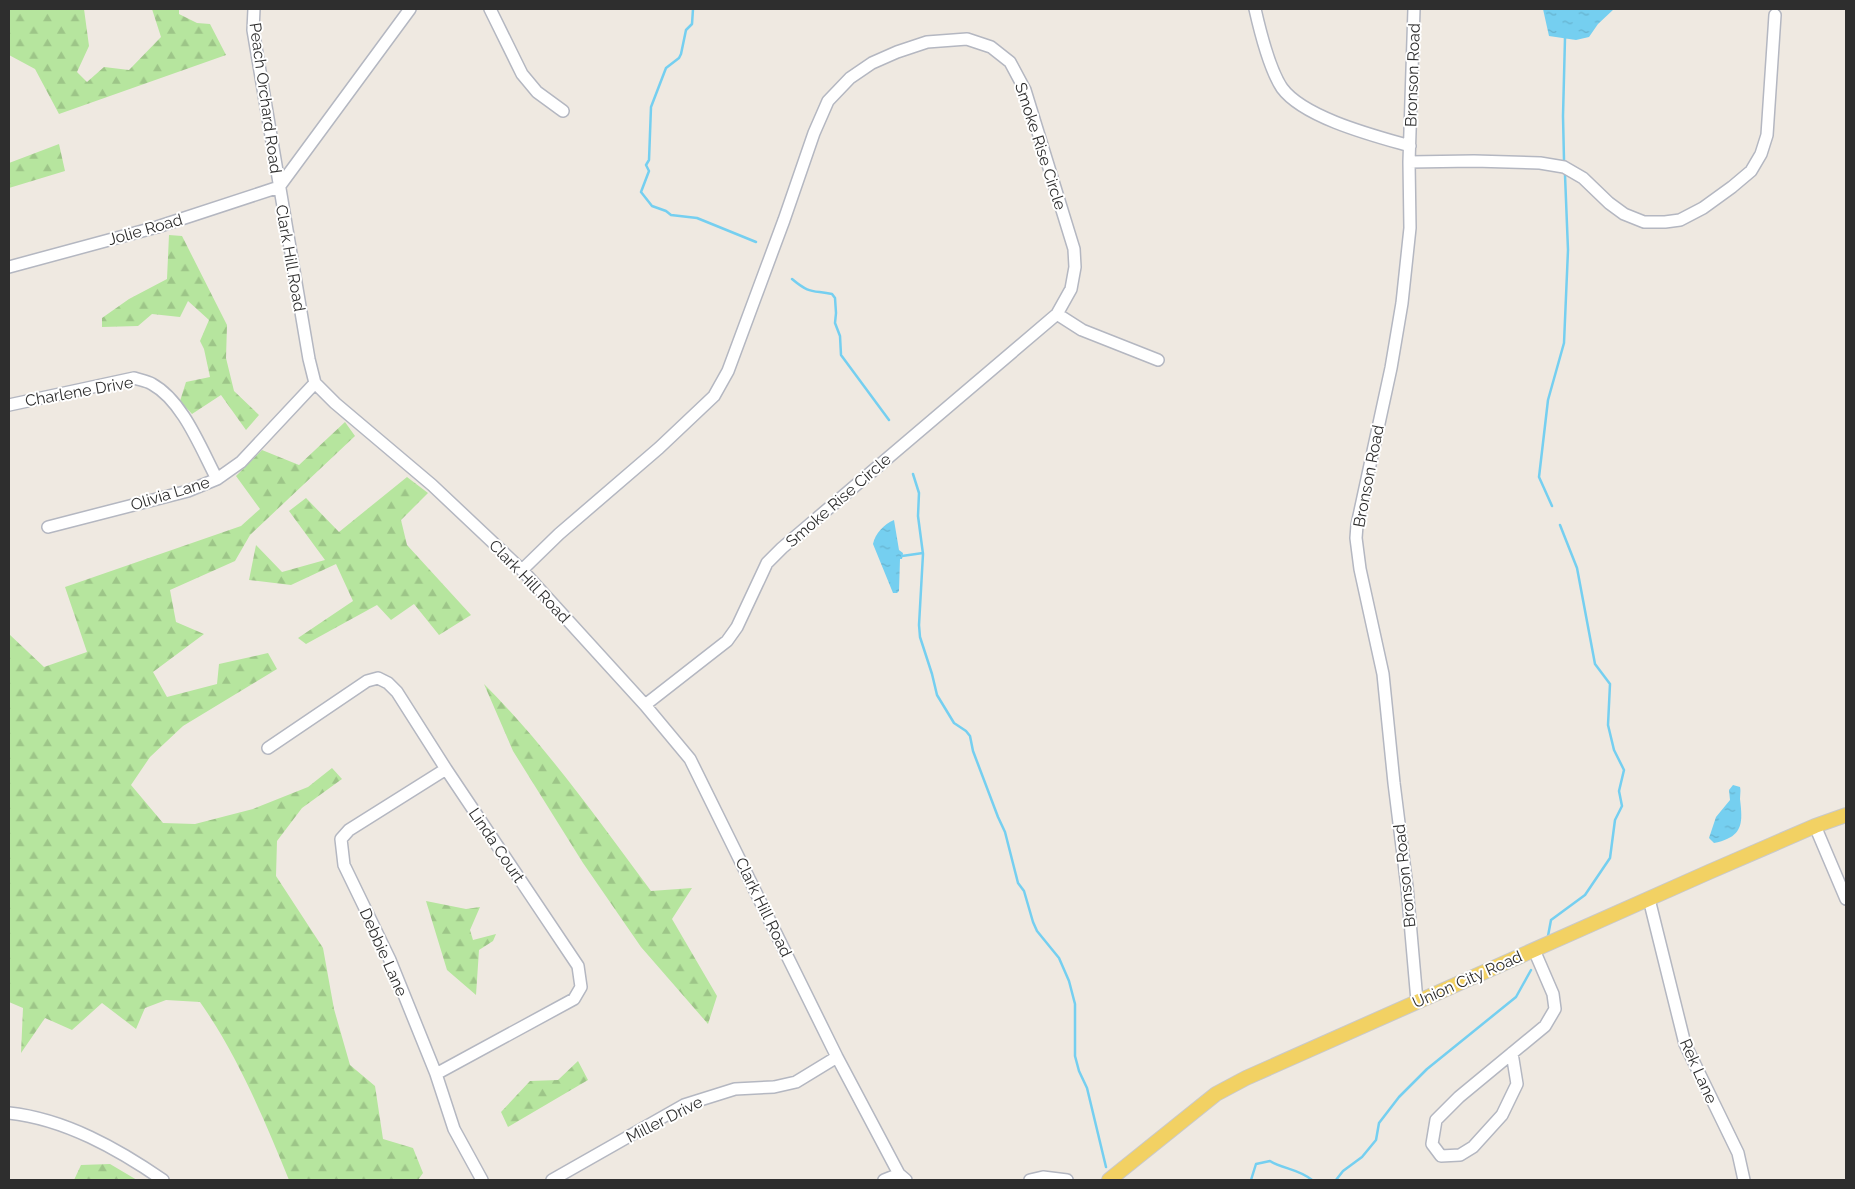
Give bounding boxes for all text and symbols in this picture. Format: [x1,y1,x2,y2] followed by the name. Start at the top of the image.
[246,21,285,175] street label: Peach Orchard Road
[1401,23,1424,127] street label: Bronson Road
[1011,80,1070,212] street label: Smoke Rise Circle
[272,203,309,313] street label: Clark Hill Road
[106,210,185,249] street label: Jolie Road
[24,373,135,410] street label: Charlene Drive
[1349,423,1388,529] street label: Bronson Road
[782,450,895,551] street label: Smoke Rise Circle
[128,472,212,514] street label: Olivia Lane
[485,536,574,627] street label: Clark Hill Road
[465,804,529,887] street label: Linda Court
[1390,823,1419,929] street label: Bronson Road
[731,854,796,960] street label: Clark Hill Road
[356,905,411,999] street label: Debbie Lane
[1409,947,1525,1012] street label: Union City Road
[1676,1036,1721,1107] street label: Rek Lane
[623,1092,706,1147] street label: Miller Drive

